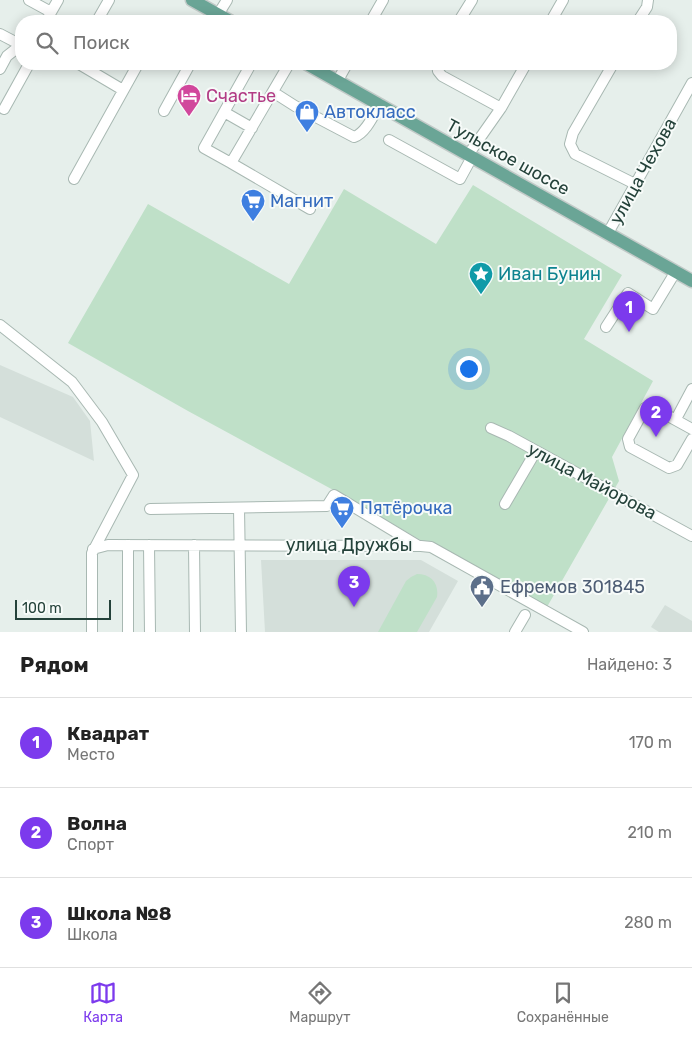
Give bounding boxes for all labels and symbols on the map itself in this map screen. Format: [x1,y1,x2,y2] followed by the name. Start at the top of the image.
[176,83,202,117] hotel icon: Счастье
[206,85,276,107] place label: Счастье
[294,99,320,133] shop icon: Автокласс
[324,101,416,123] place label: Автокласс
[442,114,574,200] street label: Тульское шоссе
[605,114,681,228] street label: улица Чехова
[240,188,266,222] supermarket icon: Магнит
[270,190,333,212] place label: Магнит
[468,261,494,295] place icon: Иван Бунин
[498,263,601,285] place label: Иван Бунин
[613,291,645,332] pin: 1
[456,356,482,382] your location
[640,396,672,437] pin: 2
[524,438,660,524] street label: улица Майорова
[329,495,355,529] supermarket icon: Пятёрочка
[360,497,453,519] place label: Пятёрочка
[286,534,412,556] street label: улица Дружбы
[338,566,370,607] pin: 3
[469,574,495,608] public building icon: Ефремов 301845
[500,576,645,598] place label: Ефремов 301845
[15,597,111,620] scale bar

